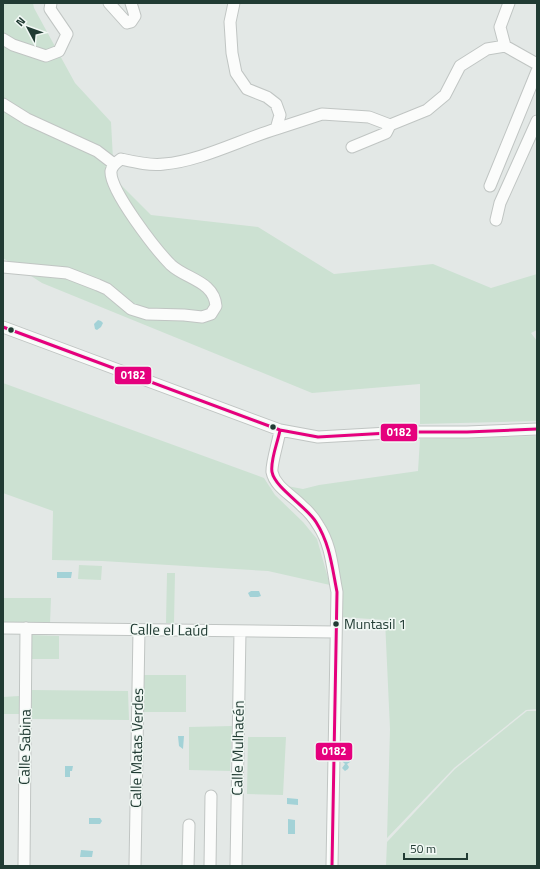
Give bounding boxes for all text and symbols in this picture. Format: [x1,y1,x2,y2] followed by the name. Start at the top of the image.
[8,8,48,48] north arrow
[12,13,29,30] text: N
[6,325,16,335] unlabelled marker
[114,366,152,385] line badge: 0182
[121,367,145,383] text: 0182
[268,422,278,432] unlabelled marker
[380,423,418,442] line badge: 0182
[387,424,411,440] text: 0182
[344,613,406,634] place label: Muntasil 1
[130,617,208,642] street label: Calle el Laúd
[331,619,341,629] marker: Muntasil 1
[124,688,149,808] street label: Calle Matas Verdes
[225,700,250,796] street label: Calle Mulhacén
[12,708,37,785] street label: Calle Sabina
[315,742,353,761] line badge: 0182
[322,743,346,759] text: 0182
[404,835,467,861] scale bar
[410,839,436,858] text: 50 m

